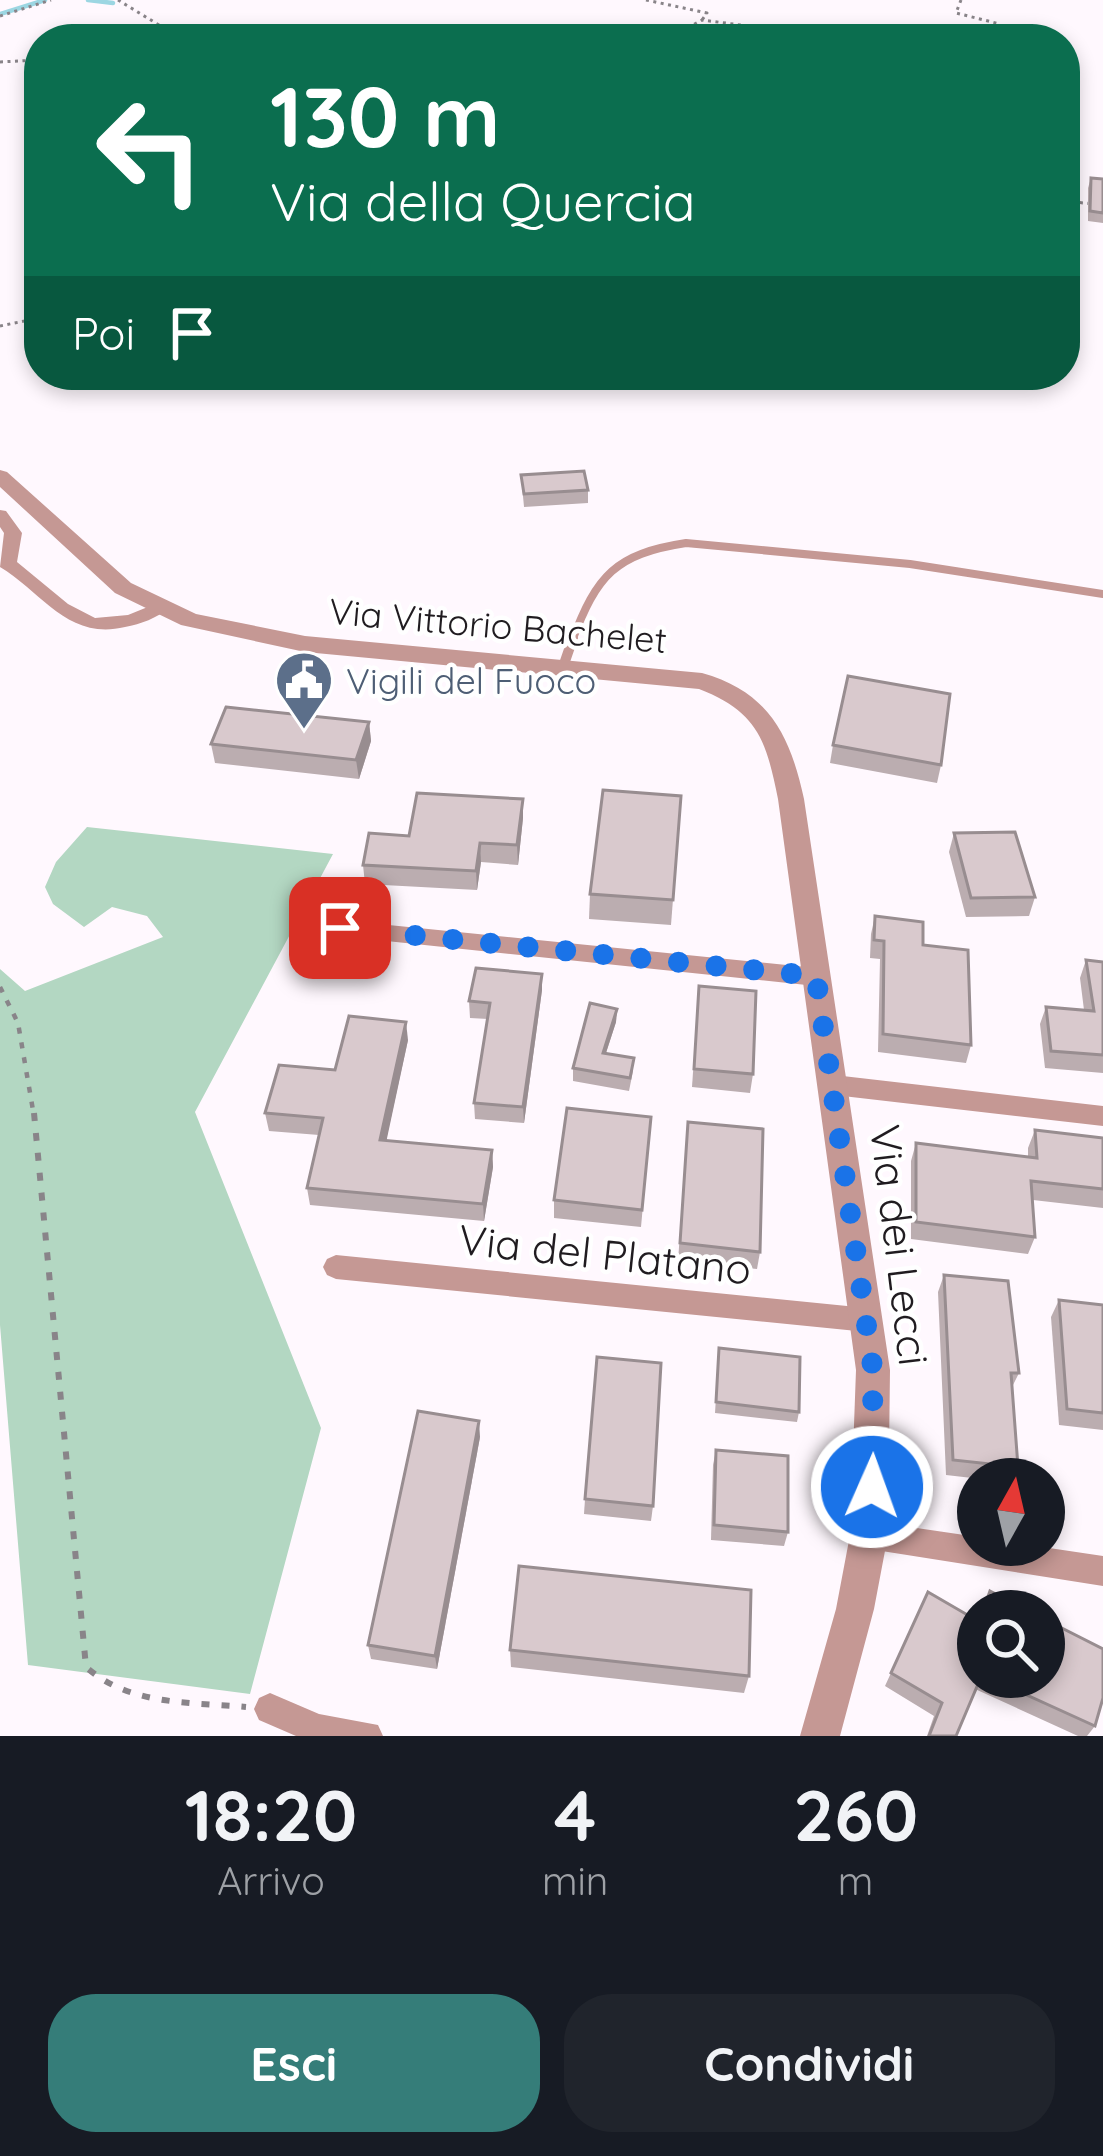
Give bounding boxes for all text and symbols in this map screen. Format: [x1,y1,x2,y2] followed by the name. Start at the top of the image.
[270,63,500,168] text: 130 m
[72,72,228,228] icon: left
[270,167,695,235] text: Via della Quercia
[159,300,225,366] icon: arrive
[72,305,135,361] text: Poi
[327,588,669,662] street label: Via Vittorio Bachelet
[273,649,335,731] public building icon: Vigili del Fuoco
[346,658,596,703] place label: Vigili del Fuoco
[289,877,391,979] pin
[307,895,373,961] icon: arrive
[859,1122,941,1368] street label: Via dei Lecci
[456,1212,754,1296] street label: Via del Platano
[809,1424,935,1550] position arrow
[957,1458,1065,1566] north arrow
[957,1458,1065,1698] map controls
[957,1590,1065,1698] button: search
[185,1769,357,1859] text: 18:20
[554,1769,596,1859] text: 4
[793,1769,918,1859] text: 260
[217,1856,325,1905] text: Arrivo
[542,1856,608,1905] text: min
[838,1856,873,1905] text: m
[48,1994,540,2132] button: Esci
[564,1994,1055,2132] button: Condividi

